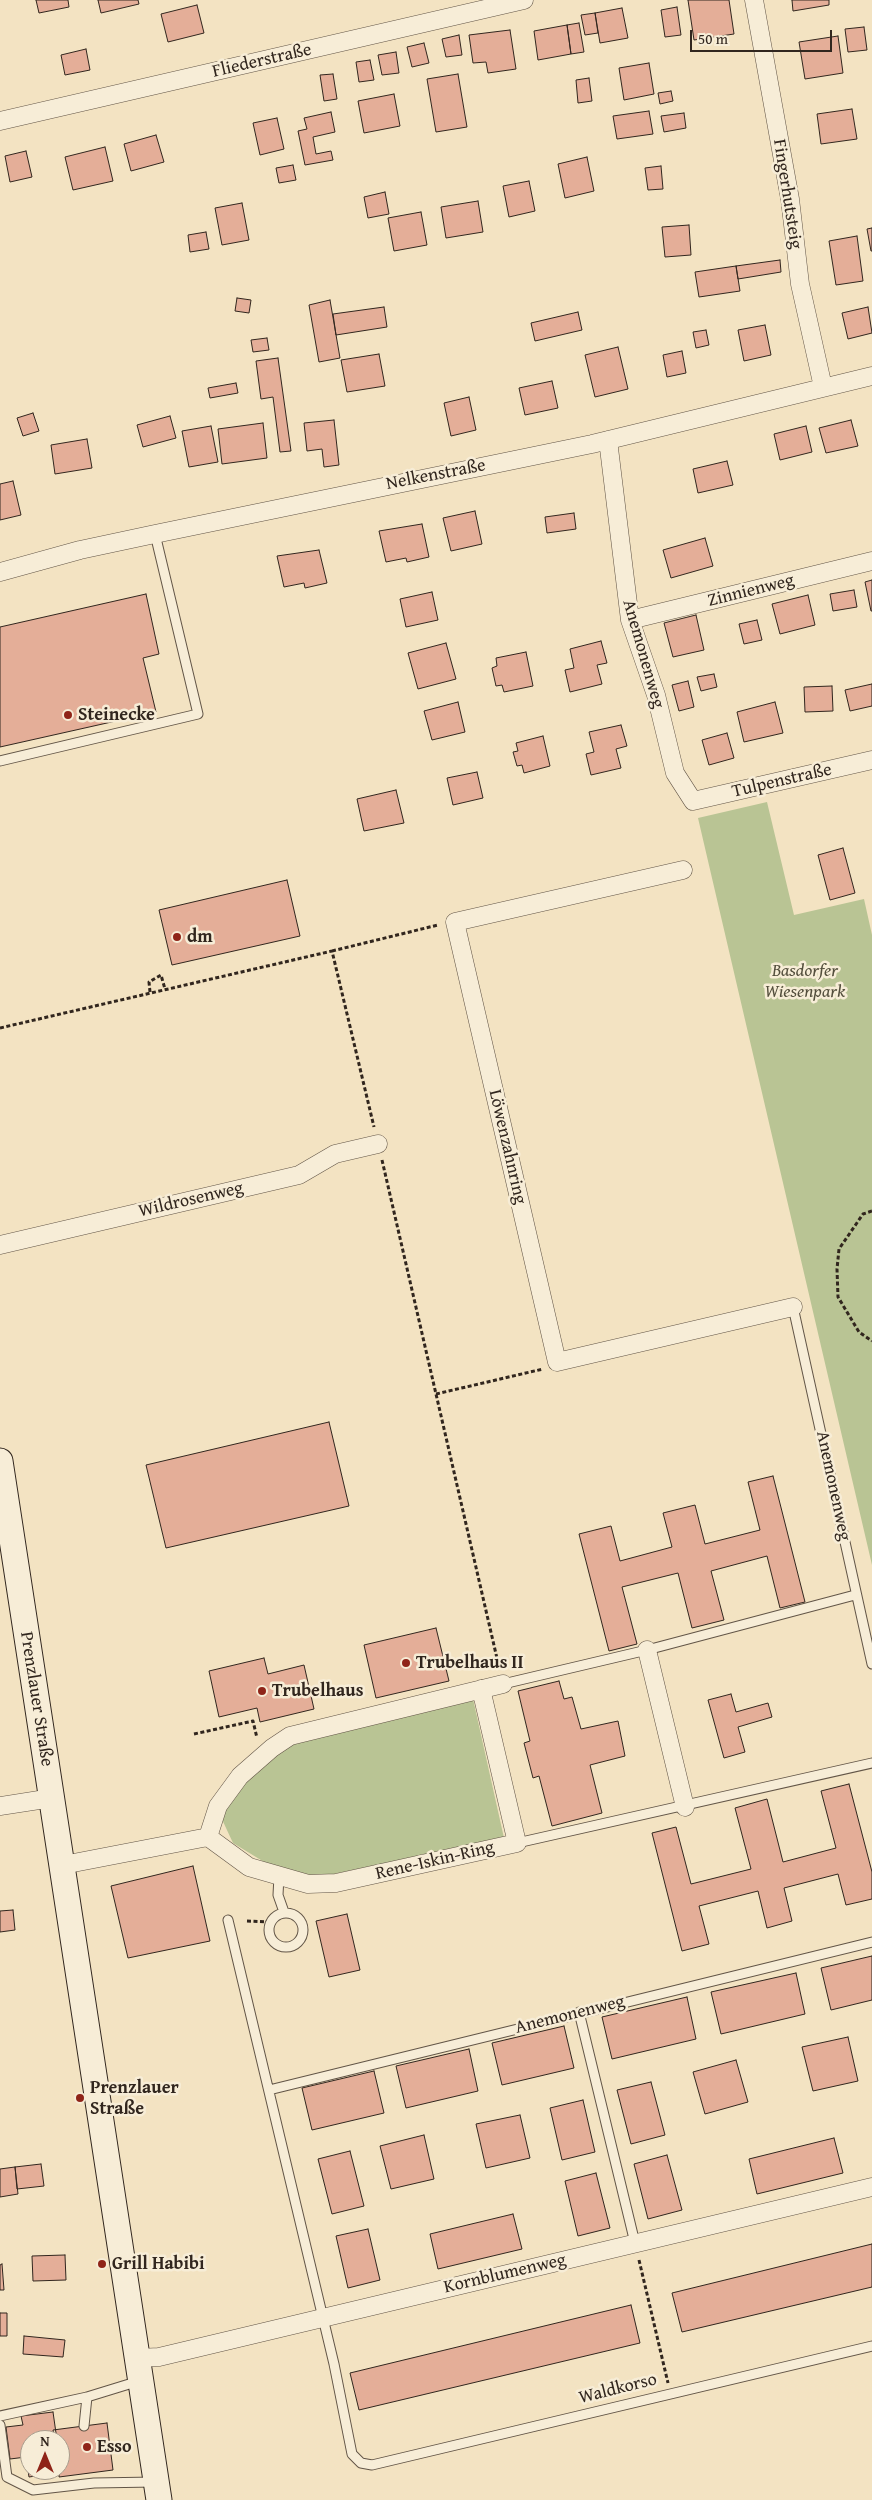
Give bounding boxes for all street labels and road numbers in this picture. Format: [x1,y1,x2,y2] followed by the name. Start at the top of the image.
[210,39,314,83] street label: Fliederstraße
[768,138,806,250] street label: Fingerhutsteig
[384,455,488,495] street label: Nelkenstraße
[706,570,796,612] street label: Zinnienweg
[617,597,669,711] street label: Anemonenweg
[730,759,834,803] street label: Tulpenstraße
[483,1088,531,1206] street label: Löwenzahnring
[137,1177,245,1223] street label: Wildrosenweg
[811,1429,855,1543] street label: Anemonenweg
[15,1630,57,1768] street label: Prenzlauer Straße
[374,1837,496,1885] street label: Rene-Iskin-Ring
[513,1991,627,2039] street label: Anemonenweg
[442,2249,568,2299] street label: Kornblumenweg
[577,2369,659,2409] street label: Waldkorso

